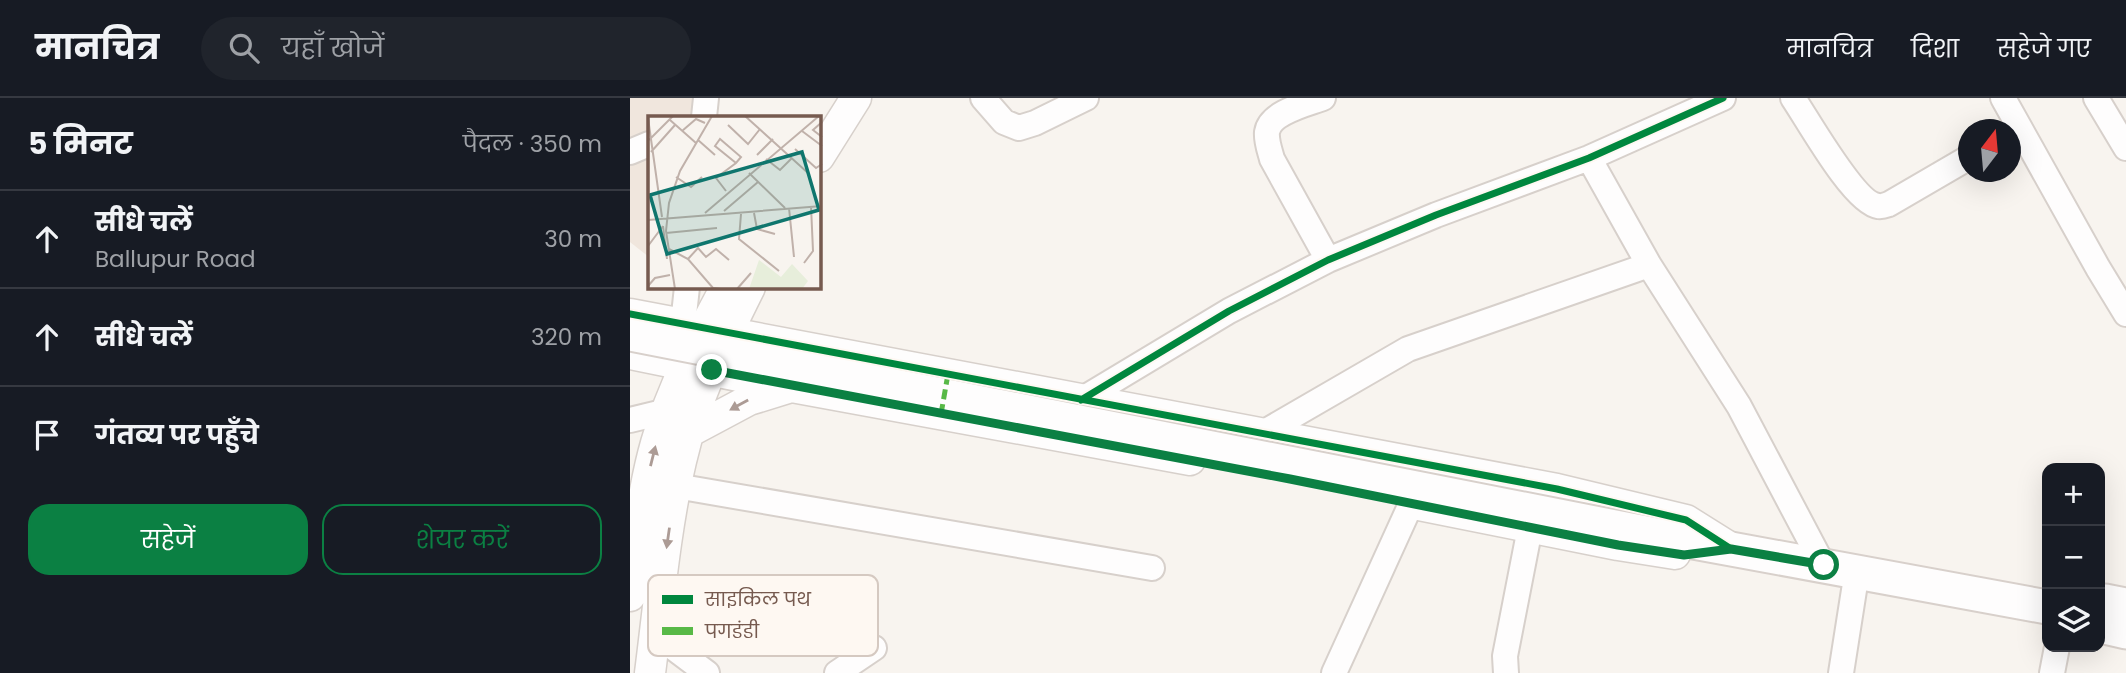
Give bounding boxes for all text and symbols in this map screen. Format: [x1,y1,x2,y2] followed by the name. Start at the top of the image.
[201,17,691,80] search box
[35,24,159,71] text: मानचित्र
[225,29,263,67] icon: search
[281,30,384,66] text: यहाँ खोजें
[1787,32,1873,65] text: मानचित्र
[1911,32,1959,65] text: दिशा
[1997,32,2091,65] text: सहेजे गए
[648,116,821,289] inset map
[1958,119,2021,182] north arrow
[28,122,133,165] text: 5 मिनट
[463,128,602,160] text: पैदल · 350 m
[95,204,193,240] text: सीधे चलें
[28,220,66,258] icon: ahead
[544,223,602,255] text: 30 m
[95,243,255,275] text: Ballupur Road
[28,318,66,356] icon: ahead
[95,319,193,355] text: सीधे चलें
[531,321,602,353] text: 320 m
[696,354,727,385] route end
[729,399,748,411] one-way arrow
[28,416,66,454] icon: arrive
[95,417,259,453] text: गंतव्य पर पहुँचे
[648,445,659,467] one-way arrow
[2042,463,2105,652] map controls
[2042,463,2105,526] button: +
[28,504,308,575] button: सहेजें
[322,504,602,575] button: शेयर करें
[2042,526,2105,589] button: −
[662,527,673,549] one-way arrow
[1808,549,1839,580] route start
[648,575,878,656] legend
[704,586,812,613] text: साइकिल पथ
[2042,589,2105,652] button: layers
[704,618,760,645] text: पगडंडी

